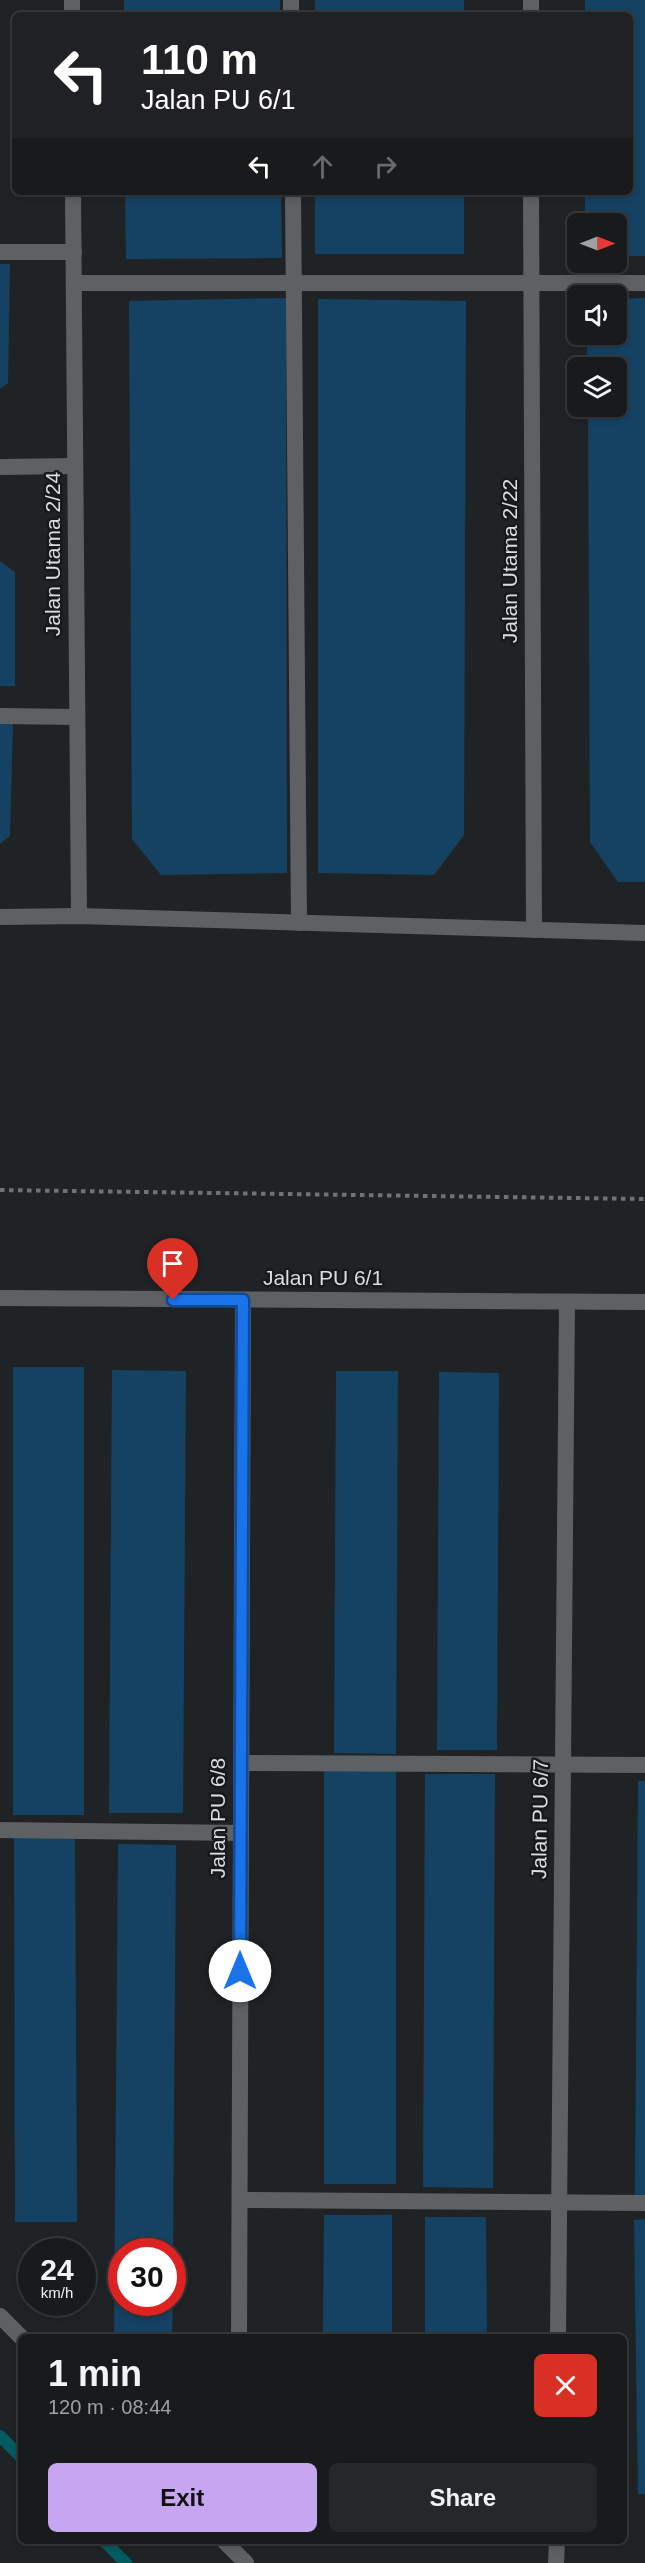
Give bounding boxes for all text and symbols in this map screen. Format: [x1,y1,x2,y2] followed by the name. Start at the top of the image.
[42,36,120,114] icon: left
[141,36,258,83] text: 110 m
[141,85,296,115] text: Jalan PU 6/1
[243,150,276,183] icon: left
[306,150,339,183] icon: ahead
[369,150,402,183] icon: right
[567,213,627,273] north arrow
[567,213,627,417] map controls
[567,285,627,345] button: sound
[567,357,627,417] button: layers
[41,471,64,636] street label: Jalan Utama 2/24
[498,479,521,643] street label: Jalan Utama 2/22
[147,1238,198,1300] pin
[156,1247,189,1280] icon: arrive
[263,1266,383,1289] street label: Jalan PU 6/1
[206,1758,229,1878] street label: Jalan PU 6/8
[527,1759,552,1879] street label: Jalan PU 6/7
[208,1939,272,2003] position arrow
[108,2238,186,2316] speed limit sign: 30
[40,2253,74,2286] text: 24
[41,2284,73,2301] text: km/h
[48,2353,142,2394] text: 1 min
[534,2354,597,2417] button: close
[48,2396,171,2418] text: 120 m · 08:44
[48,2463,317,2532] button: Exit
[329,2463,597,2532] button: Share

